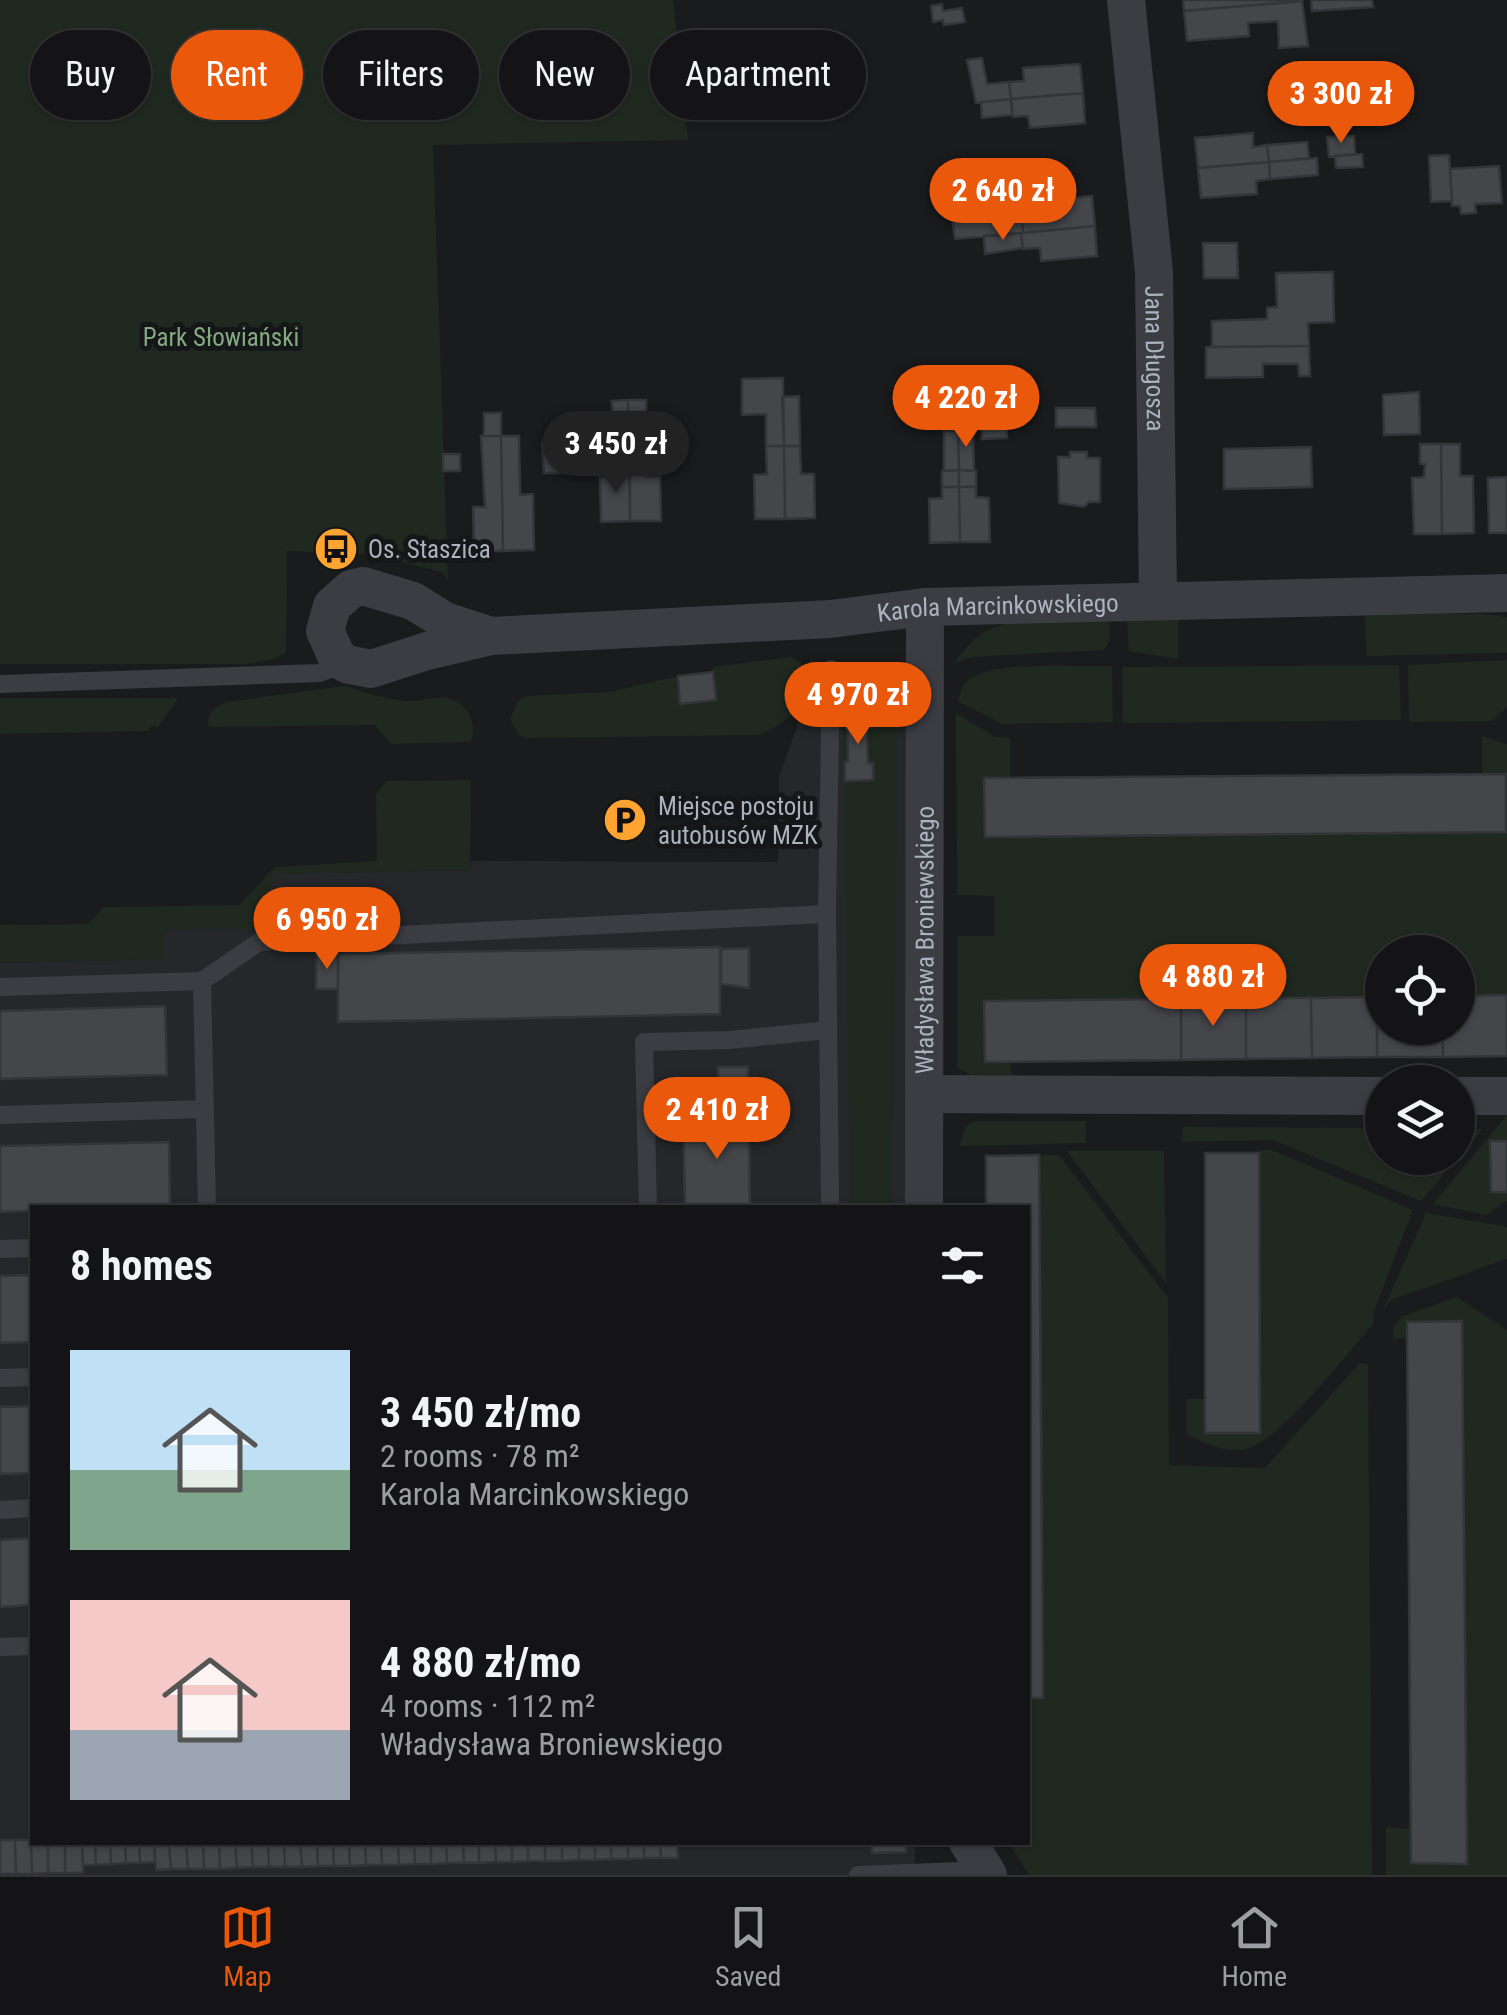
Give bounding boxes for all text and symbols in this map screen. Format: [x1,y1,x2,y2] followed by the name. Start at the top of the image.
[30,30,151,120] chip: Buy
[171,30,303,120] chip: Rent
[323,30,479,120] chip: Filters
[499,30,630,120] chip: New
[650,30,866,120] chip: Apartment
[1238,61,1444,146] pin: 3 300 zł
[1289,74,1393,112] text: 3 300 zł
[900,158,1106,243] pin: 2 640 zł
[951,171,1055,209] text: 2 640 zł
[1139,285,1170,432] street label: Jana Długosza
[143,323,299,352] park label: Park Słowiański
[863,365,1069,450] pin: 4 220 zł
[914,378,1018,416] text: 4 220 zł
[513,411,719,496] pin: 3 450 zł
[564,424,668,462] text: 3 450 zł
[313,526,359,572] bus stop icon: Os. Staszica
[368,535,491,564] place label: Os. Staszica
[875,588,1119,628] street label: Karola Marcinkowskiego
[755,662,961,747] pin: 4 970 zł
[806,675,910,713] text: 4 970 zł
[658,792,818,850] place label: Miejsce postoju autobusów MZK
[602,797,648,843] parking icon: Miejsce postoju autobusów MZK
[910,806,940,1074] street label: Władysława Broniewskiego
[224,887,430,972] pin: 6 950 zł
[275,900,379,938] text: 6 950 zł
[1365,935,1475,1175] map controls
[1365,935,1475,1045] button: locate
[1110,944,1316,1029] pin: 4 880 zł
[1161,957,1265,995] text: 4 880 zł
[1365,1065,1475,1175] button: layers
[614,1077,820,1162] pin: 2 410 zł
[665,1090,769,1128] text: 2 410 zł
[935,1238,990,1293] icon: filters
[70,1241,213,1290] text: 8 homes
[380,1388,581,1437] text: 3 450 zł/mo
[150,1390,270,1510] icon: home
[380,1437,579,1475] text: 2 rooms · 78 m²
[380,1475,689,1513] text: Karola Marcinkowskiego
[380,1638,581,1687] text: 4 880 zł/mo
[150,1640,270,1760] icon: home
[380,1687,595,1725] text: 4 rooms · 112 m²
[380,1725,723,1763] text: Władysława Broniewskiego
[220,1900,275,1993] tab: Map
[715,1900,781,1993] tab: Saved
[1221,1900,1287,1993] tab: Home

